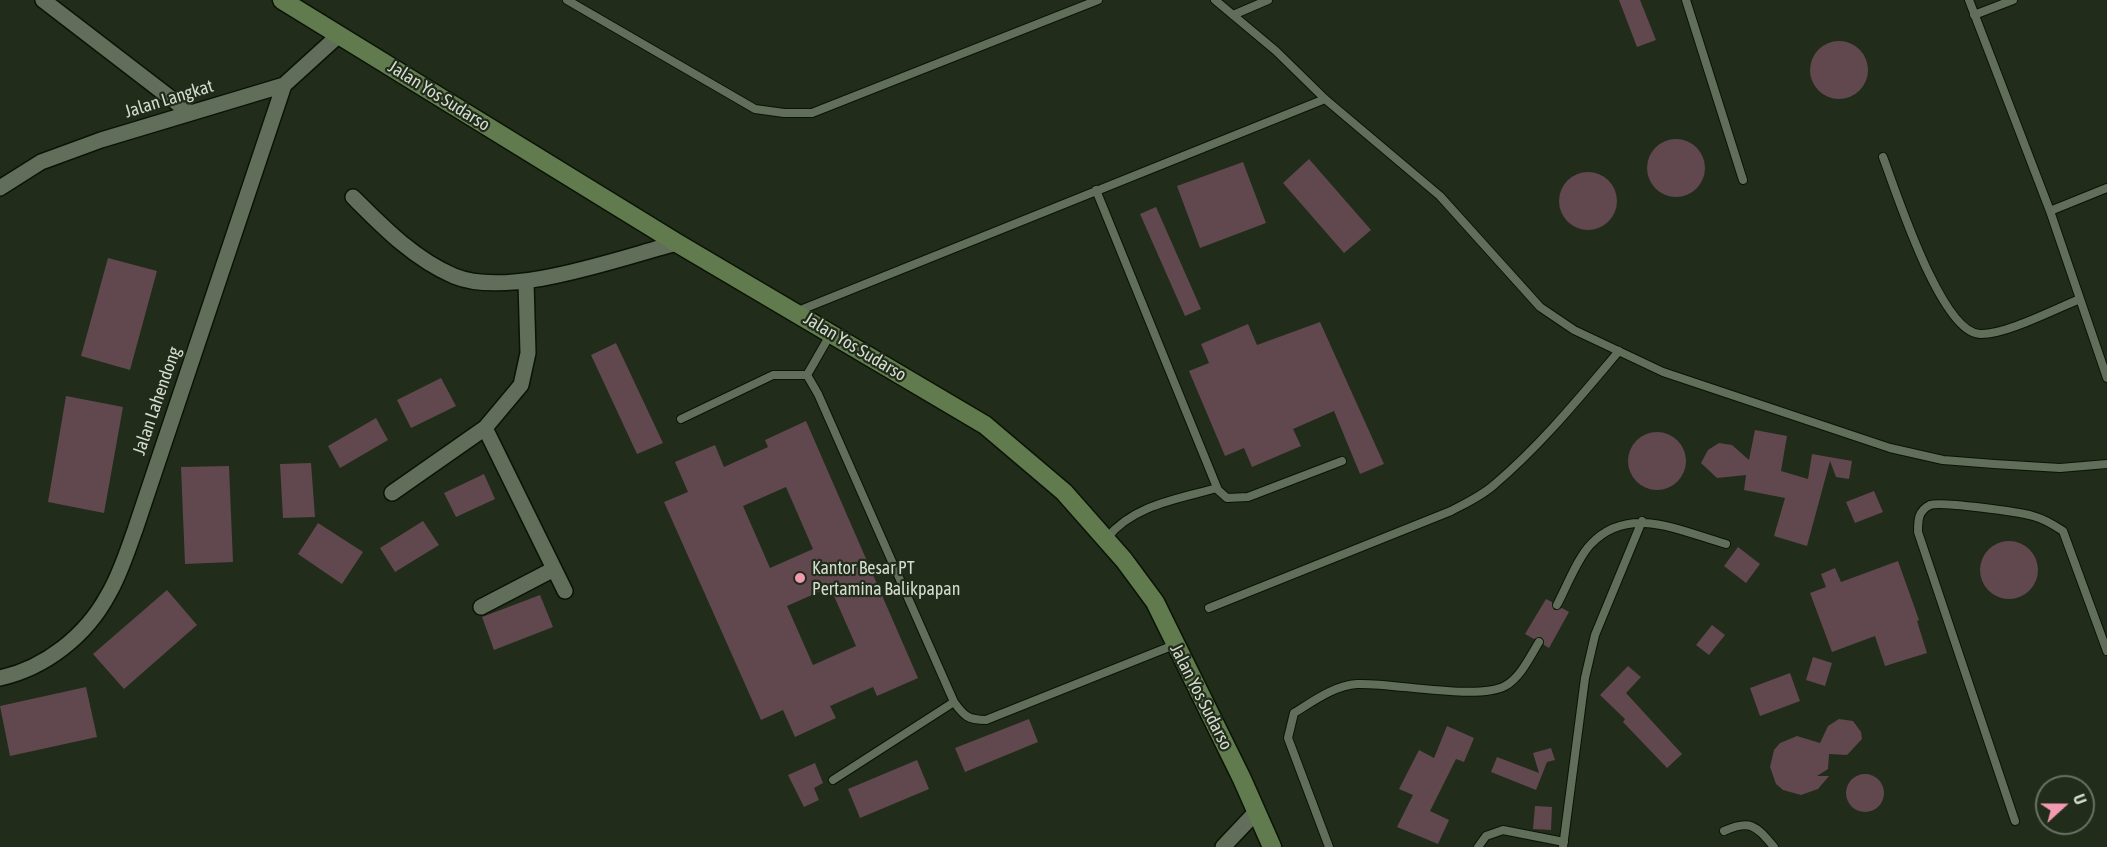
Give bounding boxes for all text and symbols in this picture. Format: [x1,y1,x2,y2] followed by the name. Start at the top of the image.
[384,56,494,136] street label: Jalan Yos Sudarso
[122,75,216,123] street label: Jalan Langkat
[800,308,910,386] street label: Jalan Yos Sudarso
[128,344,186,458] street label: Jalan Lahendong
[812,557,960,600] place label: Kantor Besar PT Pertamina Balikpapan
[793,571,807,585] marker: Kantor Besar PT Pertamina Balikpapan
[1165,640,1237,754] street label: Jalan Yos Sudarso
[2035,775,2095,835] north arrow
[2070,792,2090,807] text: U

